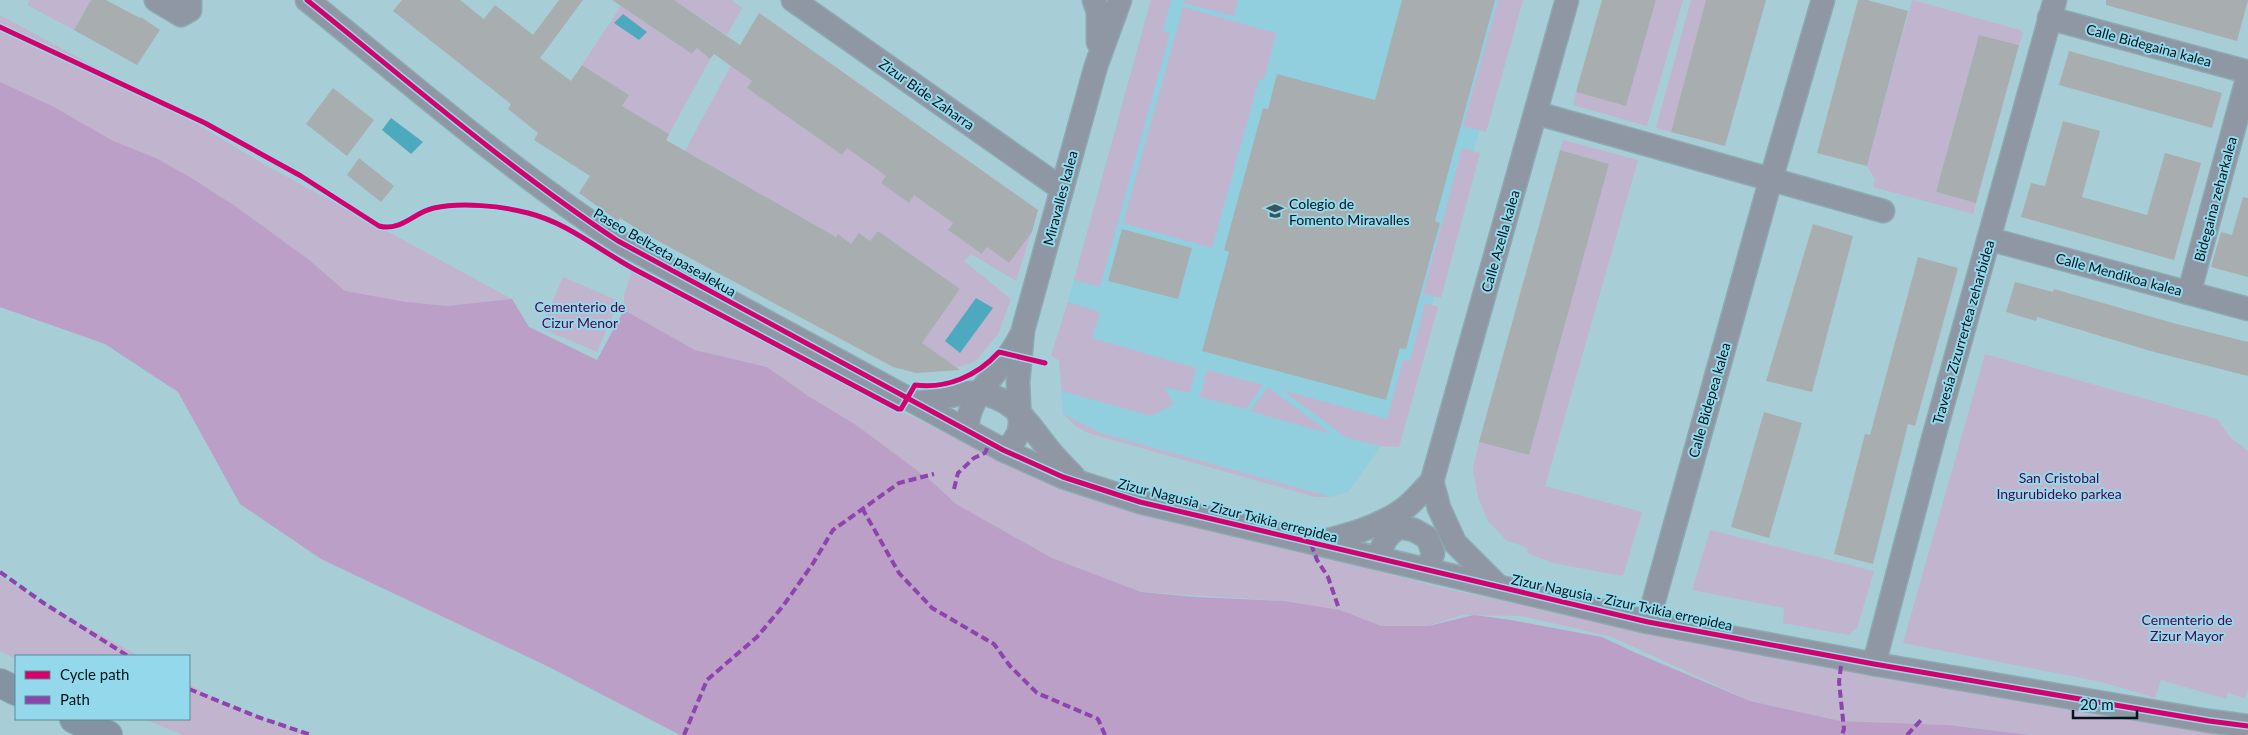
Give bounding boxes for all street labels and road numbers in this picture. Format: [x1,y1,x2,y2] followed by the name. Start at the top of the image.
[2084,20,2214,70] street label: Calle Bidegaina kalea
[876,55,978,133] street label: Zizur Bide Zaharra
[2190,135,2240,263] street label: Bidegaina zeharkalea
[1039,149,1081,247] street label: Miravalles kalea
[1477,188,1523,294] street label: Calle Azella kalea
[591,204,739,300] street label: Paseo Beltzeta pasealekua
[1929,238,1997,426] street label: Travesía Zizurrertea zeharbidea
[2054,249,2184,299] street label: Calle Mendikoa kalea
[1684,340,1734,459] street label: Calle Bidepea kalea
[1116,474,1340,546] street label: Zizur Nagusia - Zizur Txikia errepidea
[1510,570,1734,634] street label: Zizur Nagusia - Zizur Txikia errepidea

